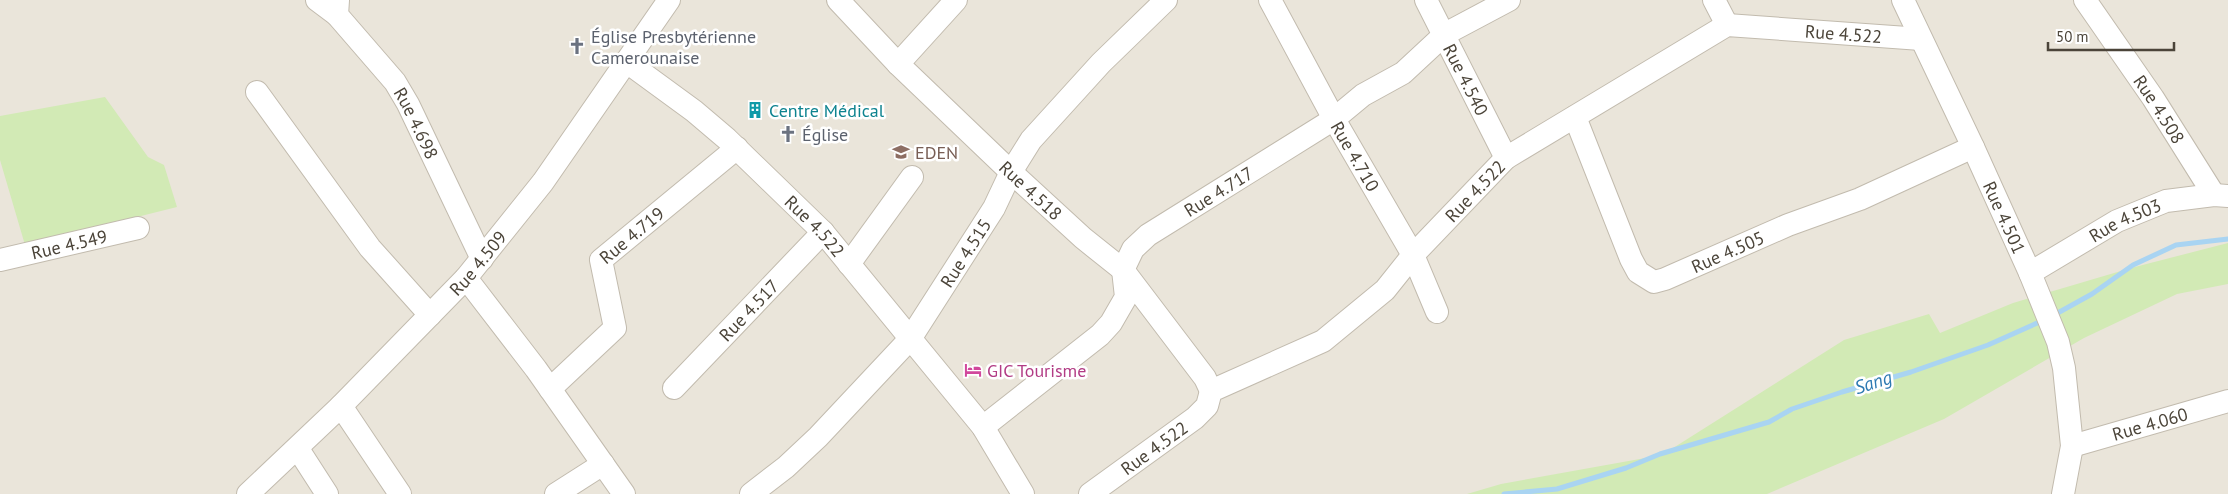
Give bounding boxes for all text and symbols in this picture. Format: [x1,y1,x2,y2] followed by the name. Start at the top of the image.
[1804,19,1883,48] street label: Rue 4.522
[2048,20,2174,52] scale bar
[591,25,756,69] place label: Église Presbytérienne Camerounaise
[2056,27,2089,46] text: 50 m
[567,36,587,56] church icon: Église Presbytérienne Camerounaise
[1438,40,1494,119] street label: Rue 4.540
[2129,70,2190,148] street label: Rue 4.508
[389,83,444,163] street label: Rue 4.698
[769,99,885,122] place label: Centre Médical
[745,100,765,120] building icon: Centre Médical
[1326,117,1385,195] street label: Rue 4.710
[802,123,848,146] place label: Église
[778,124,798,144] church icon: Église
[915,141,958,164] place label: EDEN
[891,142,911,162] school or university icon: EDEN
[1440,155,1510,227] street label: Rue 4.522
[995,156,1067,225] street label: Rue 4.518
[1179,161,1257,221] street label: Rue 4.717
[1978,177,2031,257] street label: Rue 4.501
[780,190,850,261] street label: Rue 4.522
[2084,193,2164,247] street label: Rue 4.503
[594,201,669,268] street label: Rue 4.719
[935,214,996,291] street label: Rue 4.515
[29,224,109,264] street label: Rue 4.549
[1688,225,1768,278] street label: Rue 4.505
[444,226,511,300] street label: Rue 4.509
[714,274,784,346] street label: Rue 4.517
[987,359,1086,382] place label: GIC Tourisme
[963,360,983,380] hotel icon: GIC Tourisme
[1851,365,1895,399] water label: Sang
[2109,402,2190,445] street label: Rue 4.060
[1116,416,1192,480] street label: Rue 4.522

